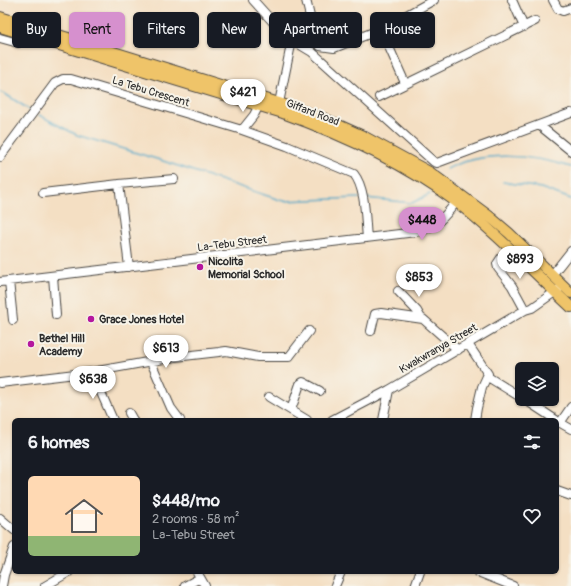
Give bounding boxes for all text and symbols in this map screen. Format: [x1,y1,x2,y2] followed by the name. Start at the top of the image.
[12,12,61,48] chip: Buy
[69,12,125,48] chip: Rent
[133,12,199,48] chip: Filters
[207,12,261,48] chip: New
[269,12,362,48] chip: Apartment
[370,12,435,48] chip: House
[111,74,192,110] street label: La Tebu Crescent
[219,79,267,113] pin: $421
[230,84,256,100] text: $421
[284,96,341,129] street label: Giffard Road
[398,207,446,241] pin: $448
[408,212,436,228] text: $448
[197,233,268,254] street label: La-Tebu Street
[496,246,544,280] pin: $893
[506,251,534,267] text: $893
[208,255,285,281] place label: Nicolita Memorial School
[195,262,205,272] marker: Nicolita Memorial School
[395,264,443,298] pin: $853
[405,269,433,285] text: $853
[99,313,184,326] place label: Grace Jones Hotel
[86,314,96,324] marker: Grace Jones Hotel
[397,321,480,376] street label: Kwakwranya Street
[39,332,85,358] place label: Bethel Hill Academy
[142,335,190,369] pin: $613
[26,339,36,349] marker: Bethel Hill Academy
[153,340,179,356] text: $613
[515,362,559,406] map controls
[515,362,559,406] button: layers
[69,366,117,400] pin: $638
[79,371,107,387] text: $638
[521,431,543,453] icon: filters
[28,432,89,453] text: 6 homes
[152,490,220,511] text: $448/mo
[60,492,108,540] icon: home
[521,505,543,527] icon: heart
[152,511,239,527] text: 2 rooms · 58 m²
[152,527,235,543] text: La-Tebu Street

